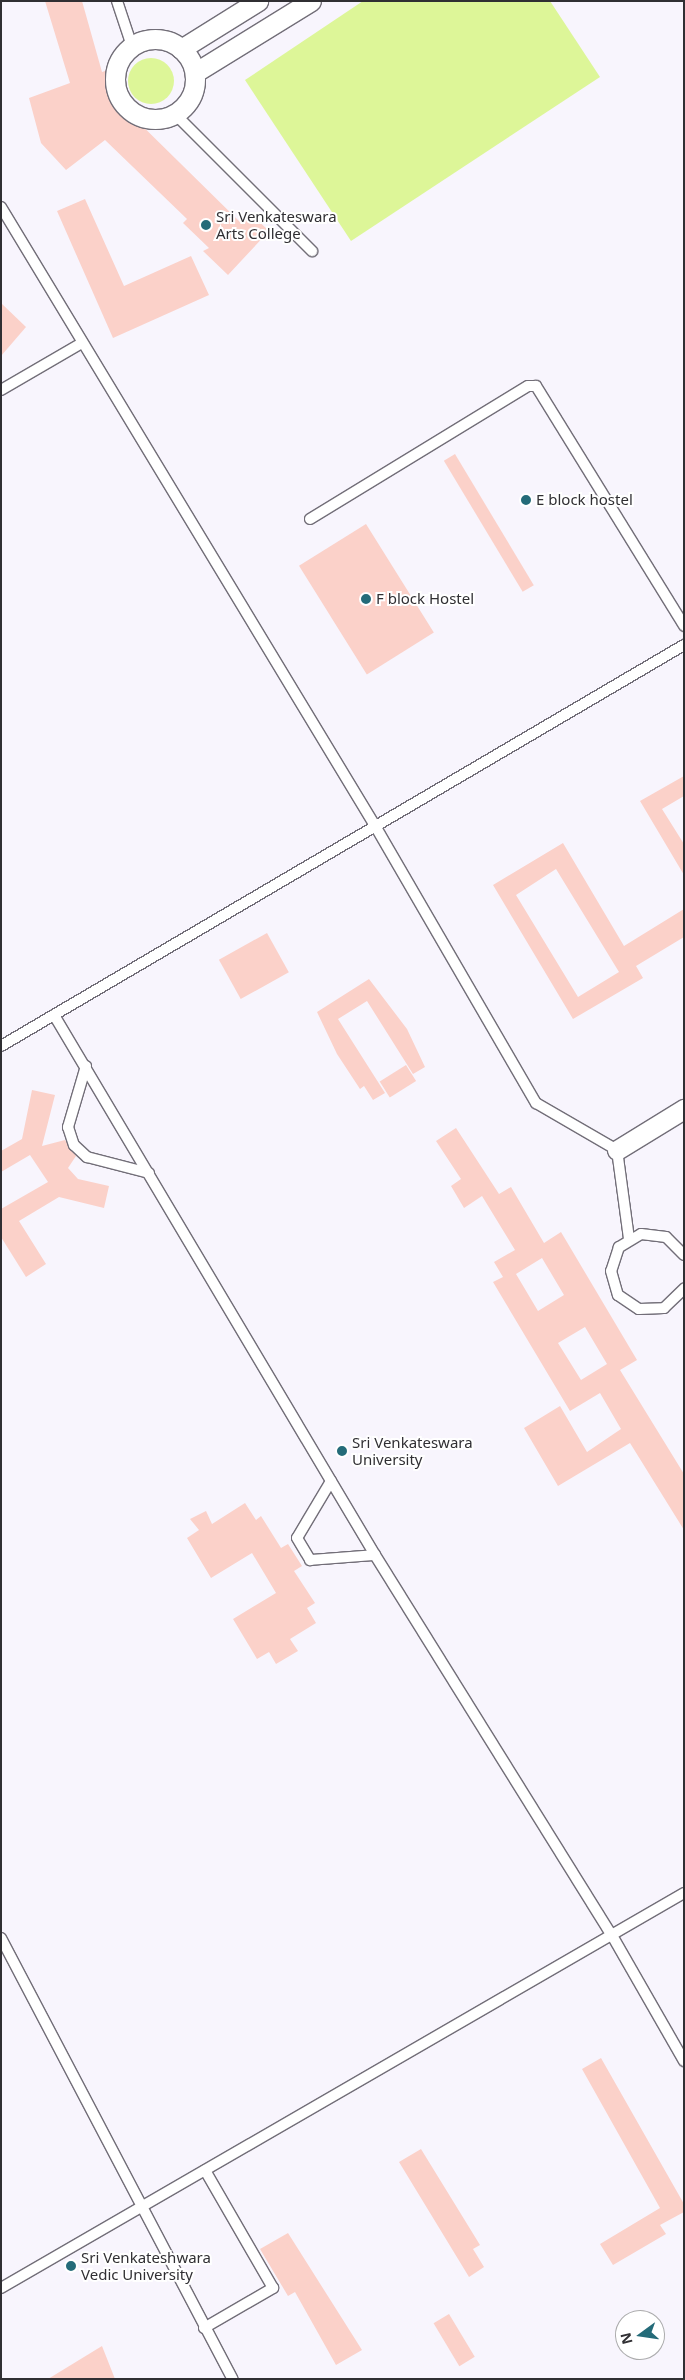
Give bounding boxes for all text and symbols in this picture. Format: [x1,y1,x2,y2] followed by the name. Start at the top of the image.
[216,207,337,242] place label: Sri Venkateswara Arts College
[200,219,212,231] marker: Sri Venkateswara Arts College
[536,491,633,509] place label: E block hostel
[520,494,532,506] marker: E block hostel
[376,590,474,608] place label: F block Hostel
[360,593,372,605] marker: F block Hostel
[352,1433,473,1468] place label: Sri Venkateswara University
[336,1445,348,1457] marker: Sri Venkateswara University
[81,2248,211,2283] place label: Sri Venkateshwara Vedic University
[65,2260,77,2272] marker: Sri Venkateshwara Vedic University
[615,2310,665,2360] north arrow
[615,2331,637,2346] text: N

